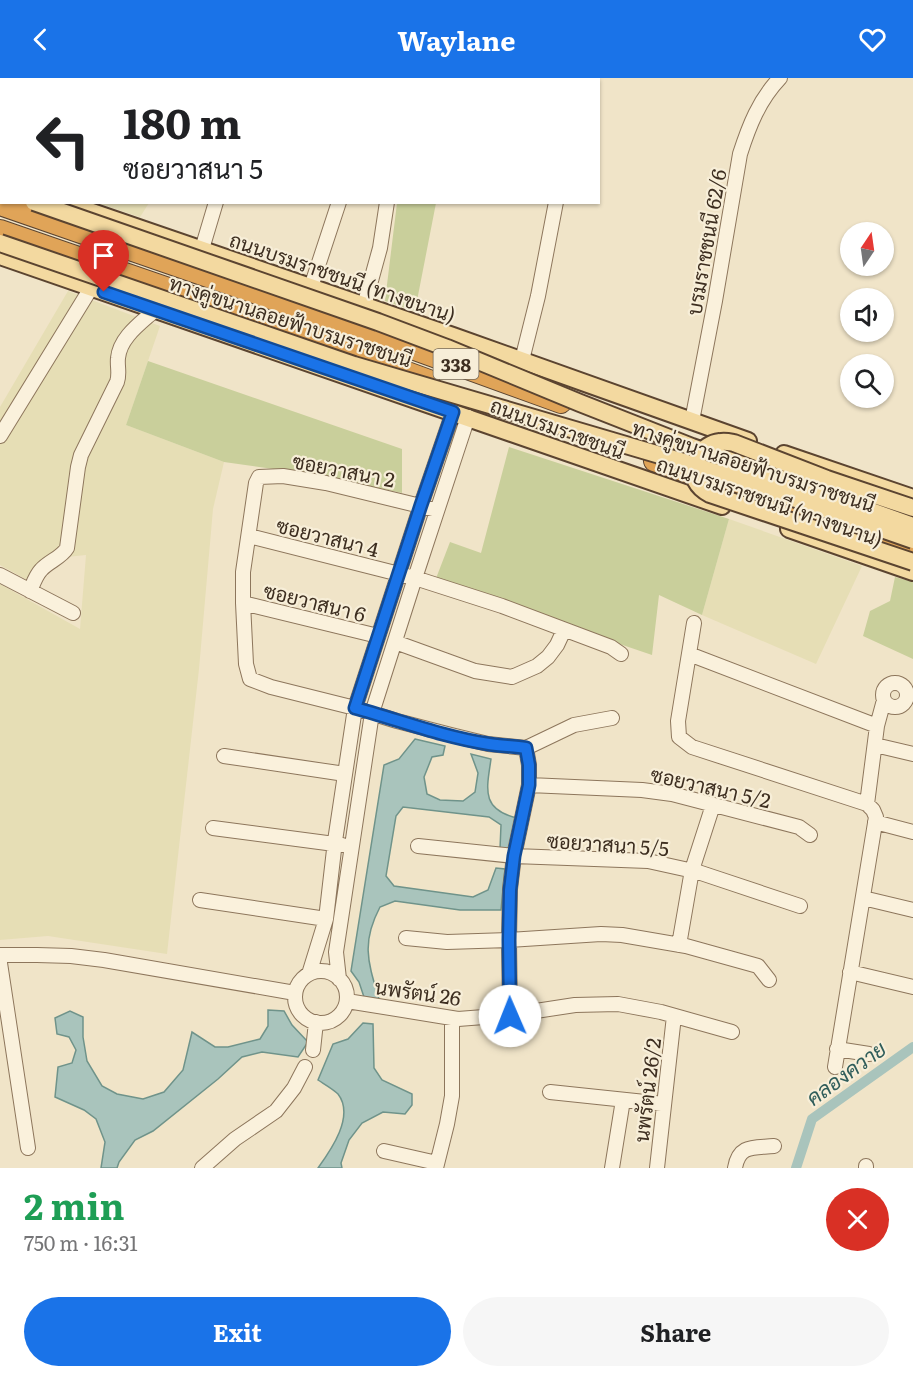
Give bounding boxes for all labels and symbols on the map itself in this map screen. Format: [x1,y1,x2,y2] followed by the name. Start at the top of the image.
[677,166,733,318] street label: บรมราชชนนี 62/6
[840,222,894,276] north arrow
[226,223,460,329] street label: ถนนบรมราชชนนี (ทางขนาน)
[78,230,129,292] pin
[165,267,416,375] street label: ทางคู่ขนานลอยฟ้าบรมราชชนนี
[434,349,478,379] road number: 338
[487,389,629,465] street label: ถนนบรมราชชนนี
[628,412,879,520] street label: ทางคู่ขนานลอยฟ้าบรมราชชนนี
[290,444,398,494] street label: ซอยวาสนา 2
[653,447,887,553] street label: ถนนบรมราชชนนี (ทางขนาน)
[274,509,382,563] street label: ซอยวาสนา 4
[261,574,369,628] street label: ซอยวาสนา 6
[648,758,774,814] street label: ซอยวาสนา 5/2
[546,824,670,862] street label: ซอยวาสนา 5/5
[373,970,463,1012] street label: นพรัตน์ 26
[478,984,542,1048] position arrow
[799,1032,891,1112] water label: คลองควาย
[625,1036,667,1144] street label: นพรัตน์ 26/2

